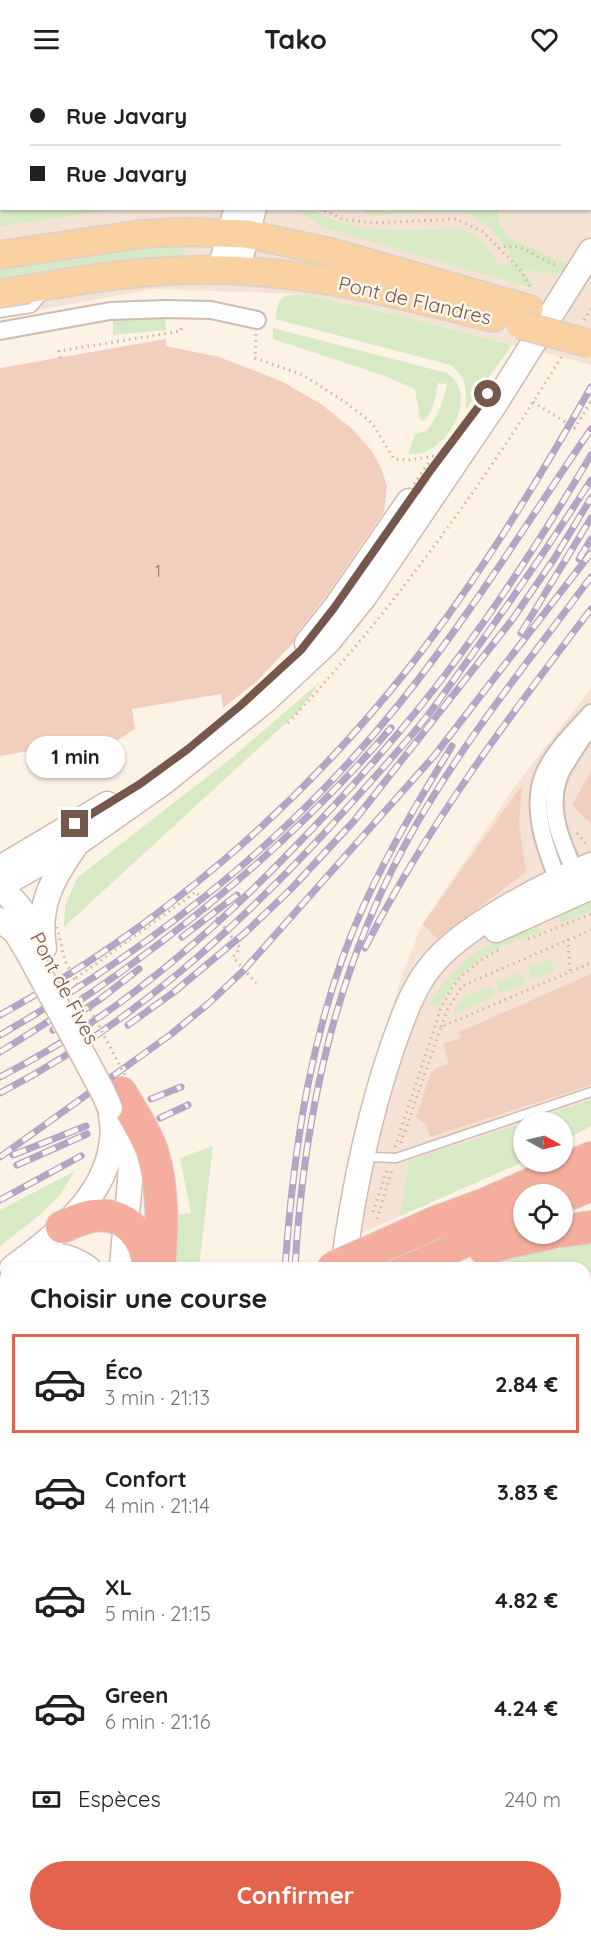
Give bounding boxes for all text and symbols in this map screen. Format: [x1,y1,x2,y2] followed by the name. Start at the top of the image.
[264,22,327,56] text: Tako
[30,23,63,56] icon: menu
[528,23,561,56] icon: heart
[66,102,187,130] text: Rue Javary
[66,160,187,188] text: Rue Javary
[336,270,494,330] street label: Pont de Flandres
[474,380,501,407] route start
[155,561,161,581] house number: 1
[26,737,124,779] callout: 1 min
[51,744,100,769] text: 1 min
[61,810,88,837] route end
[25,928,105,1048] street label: Pont de Fives
[513,1112,573,1172] north arrow
[513,1112,573,1244] map controls
[513,1184,573,1244] button: locate
[30,1281,267,1315] text: Choisir une course
[33,1357,87,1411] icon: car
[105,1357,143,1385] text: Éco
[495,1370,558,1398] text: 2.84 €
[105,1385,210,1410] text: 3 min · 21:13
[33,1465,87,1519] icon: car
[105,1465,187,1493] text: Confort
[497,1478,558,1506] text: 3.83 €
[105,1493,210,1518] text: 4 min · 21:14
[33,1573,87,1627] icon: car
[105,1573,132,1601] text: XL
[495,1586,558,1614] text: 4.82 €
[105,1601,211,1626] text: 5 min · 21:15
[33,1681,87,1735] icon: car
[105,1681,168,1709] text: Green
[494,1694,558,1722] text: 4.24 €
[105,1709,211,1734] text: 6 min · 21:16
[30,1783,63,1816] icon: cash
[78,1785,161,1813] text: Espèces
[504,1787,561,1812] text: 240 m
[30,1861,561,1930] button: Confirmer

